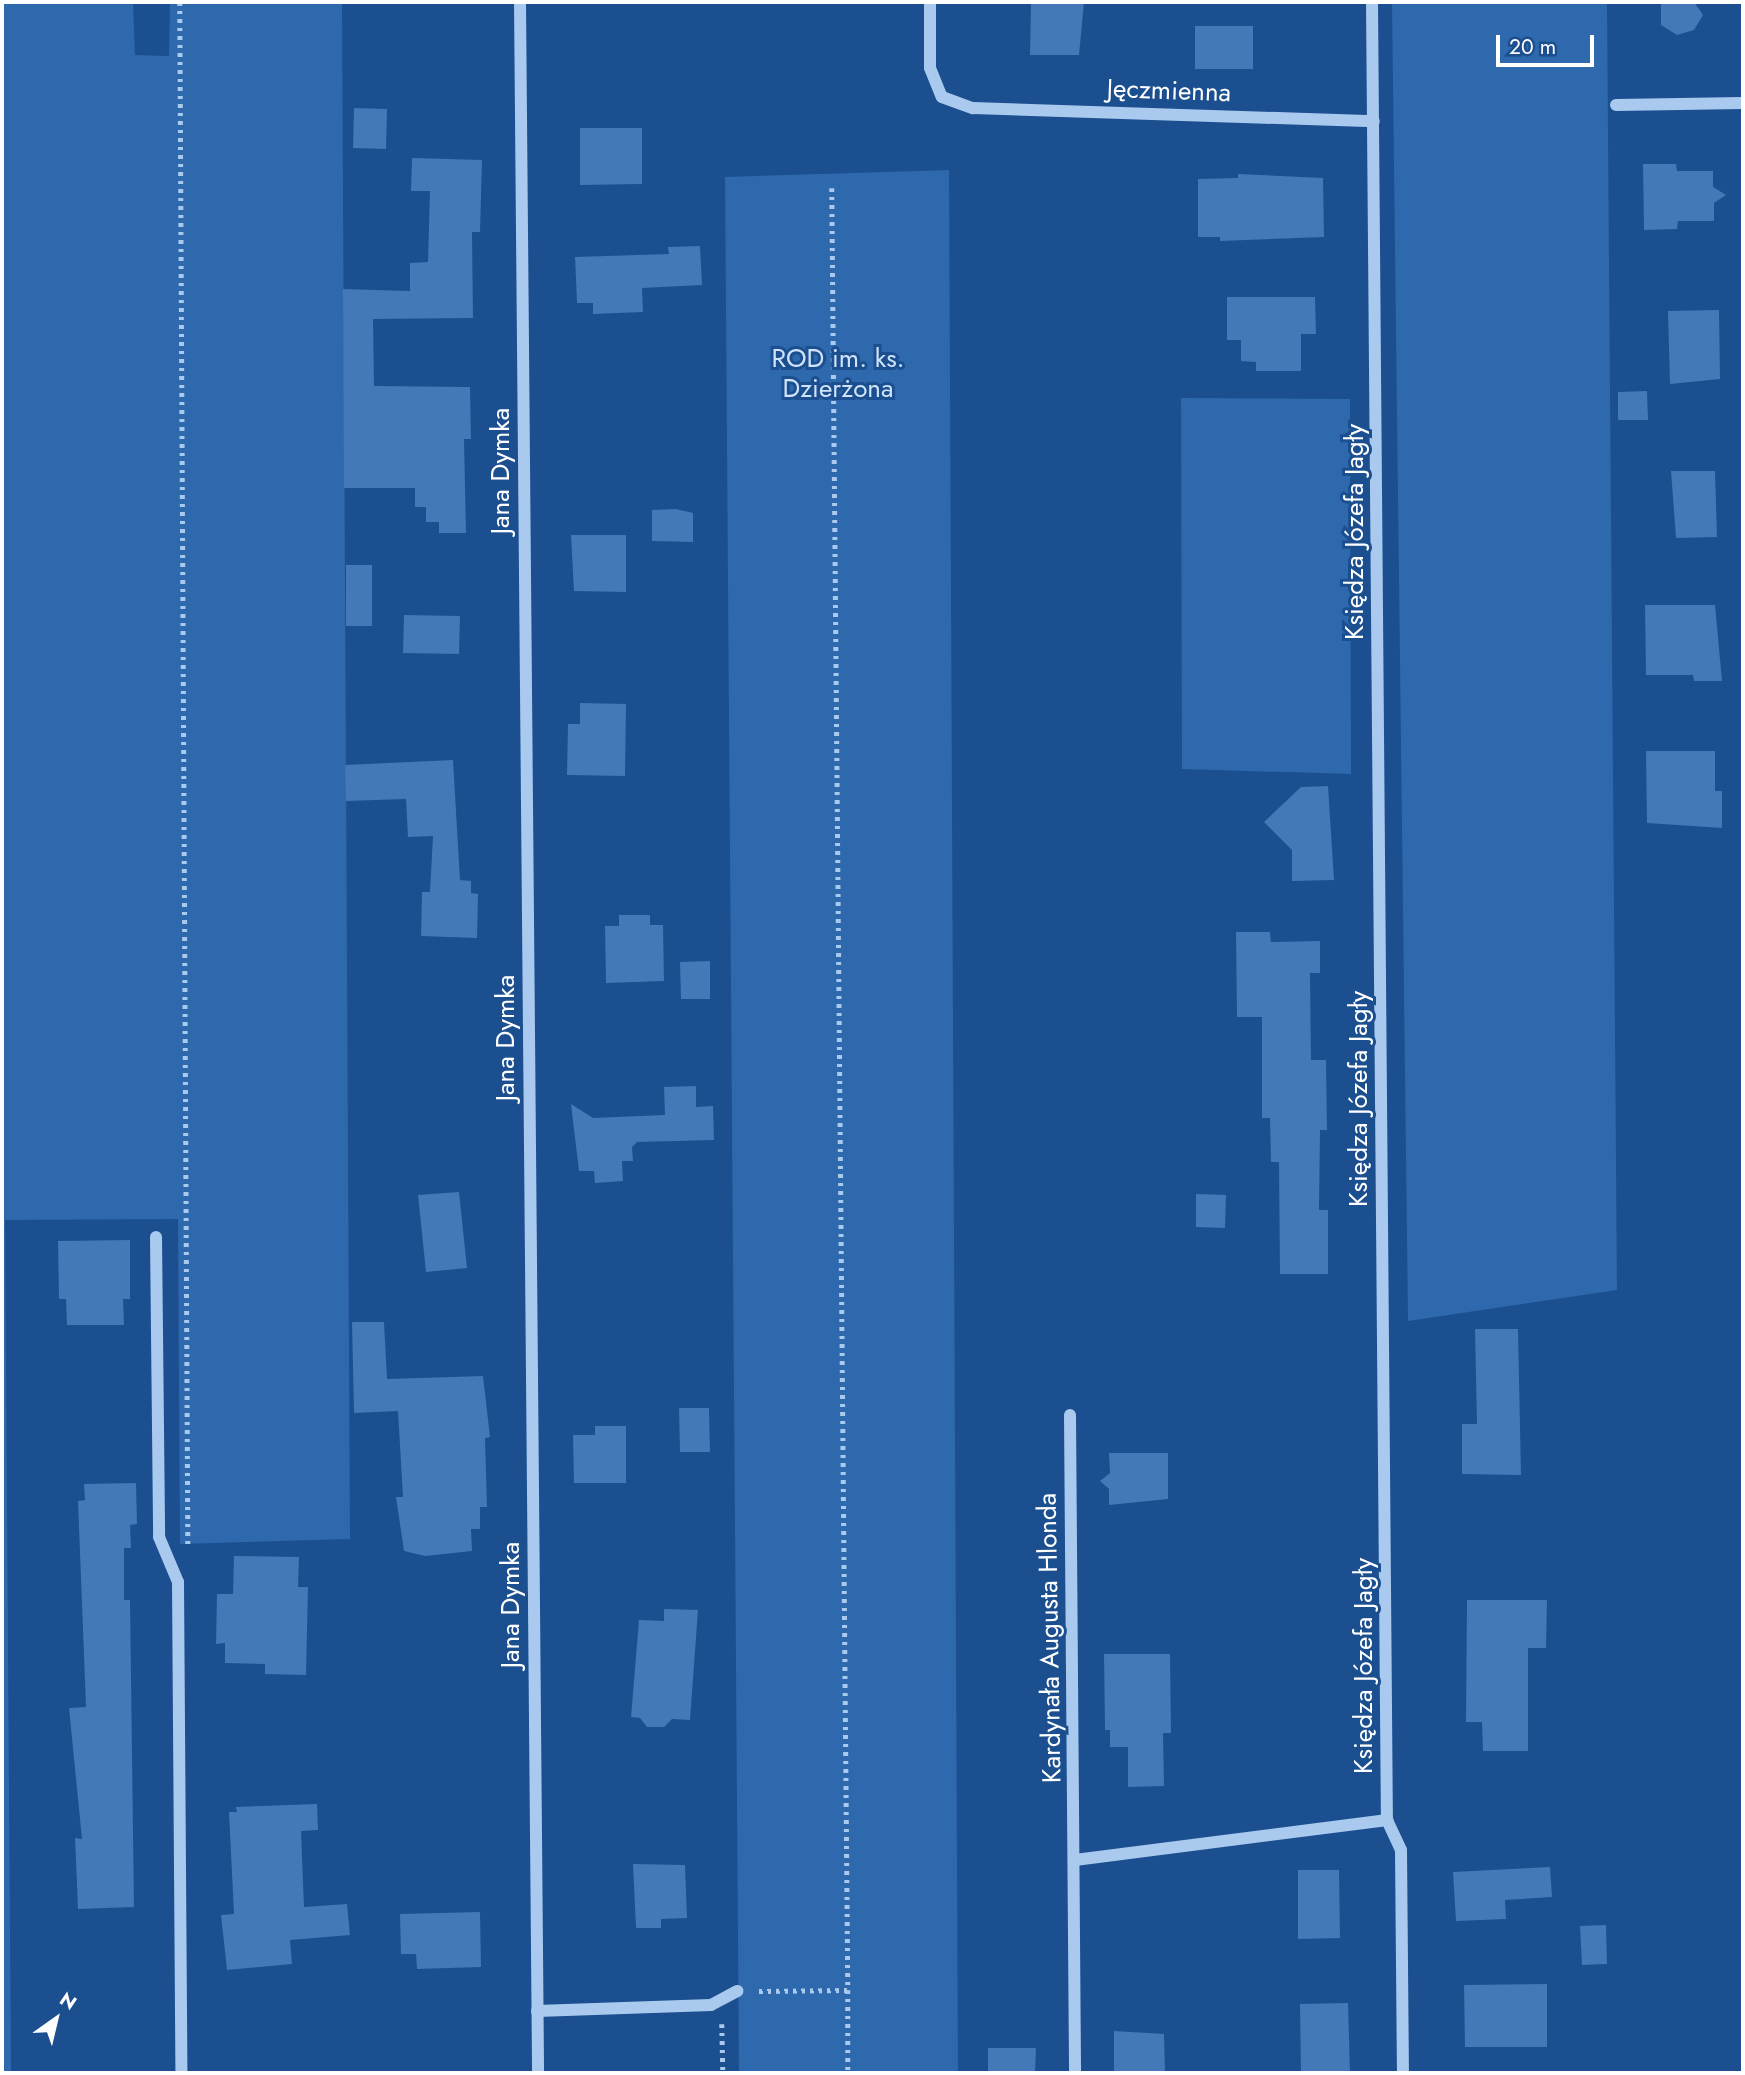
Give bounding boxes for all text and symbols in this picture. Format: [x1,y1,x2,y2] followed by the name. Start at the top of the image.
[1500,21,1598,65] scale bar
[1509,32,1556,62] text: 20 m
[1106,73,1232,109] street label: Jęczmienna
[772,343,904,404] park label: ROD im. ks. Dzierżona
[485,408,517,534] street label: Jana Dymka
[1339,424,1371,640] street label: Księdza Józefa Jagły
[490,975,522,1101] street label: Jana Dymka
[1343,991,1375,1207] street label: Księdza Józefa Jagły
[1032,1493,1068,1783] street label: Kardynała Augusta Hlonda
[495,1542,527,1668] street label: Jana Dymka
[1348,1558,1380,1774] street label: Księdza Józefa Jagły
[21,1984,91,2054] north arrow
[54,1986,82,2017] text: N

